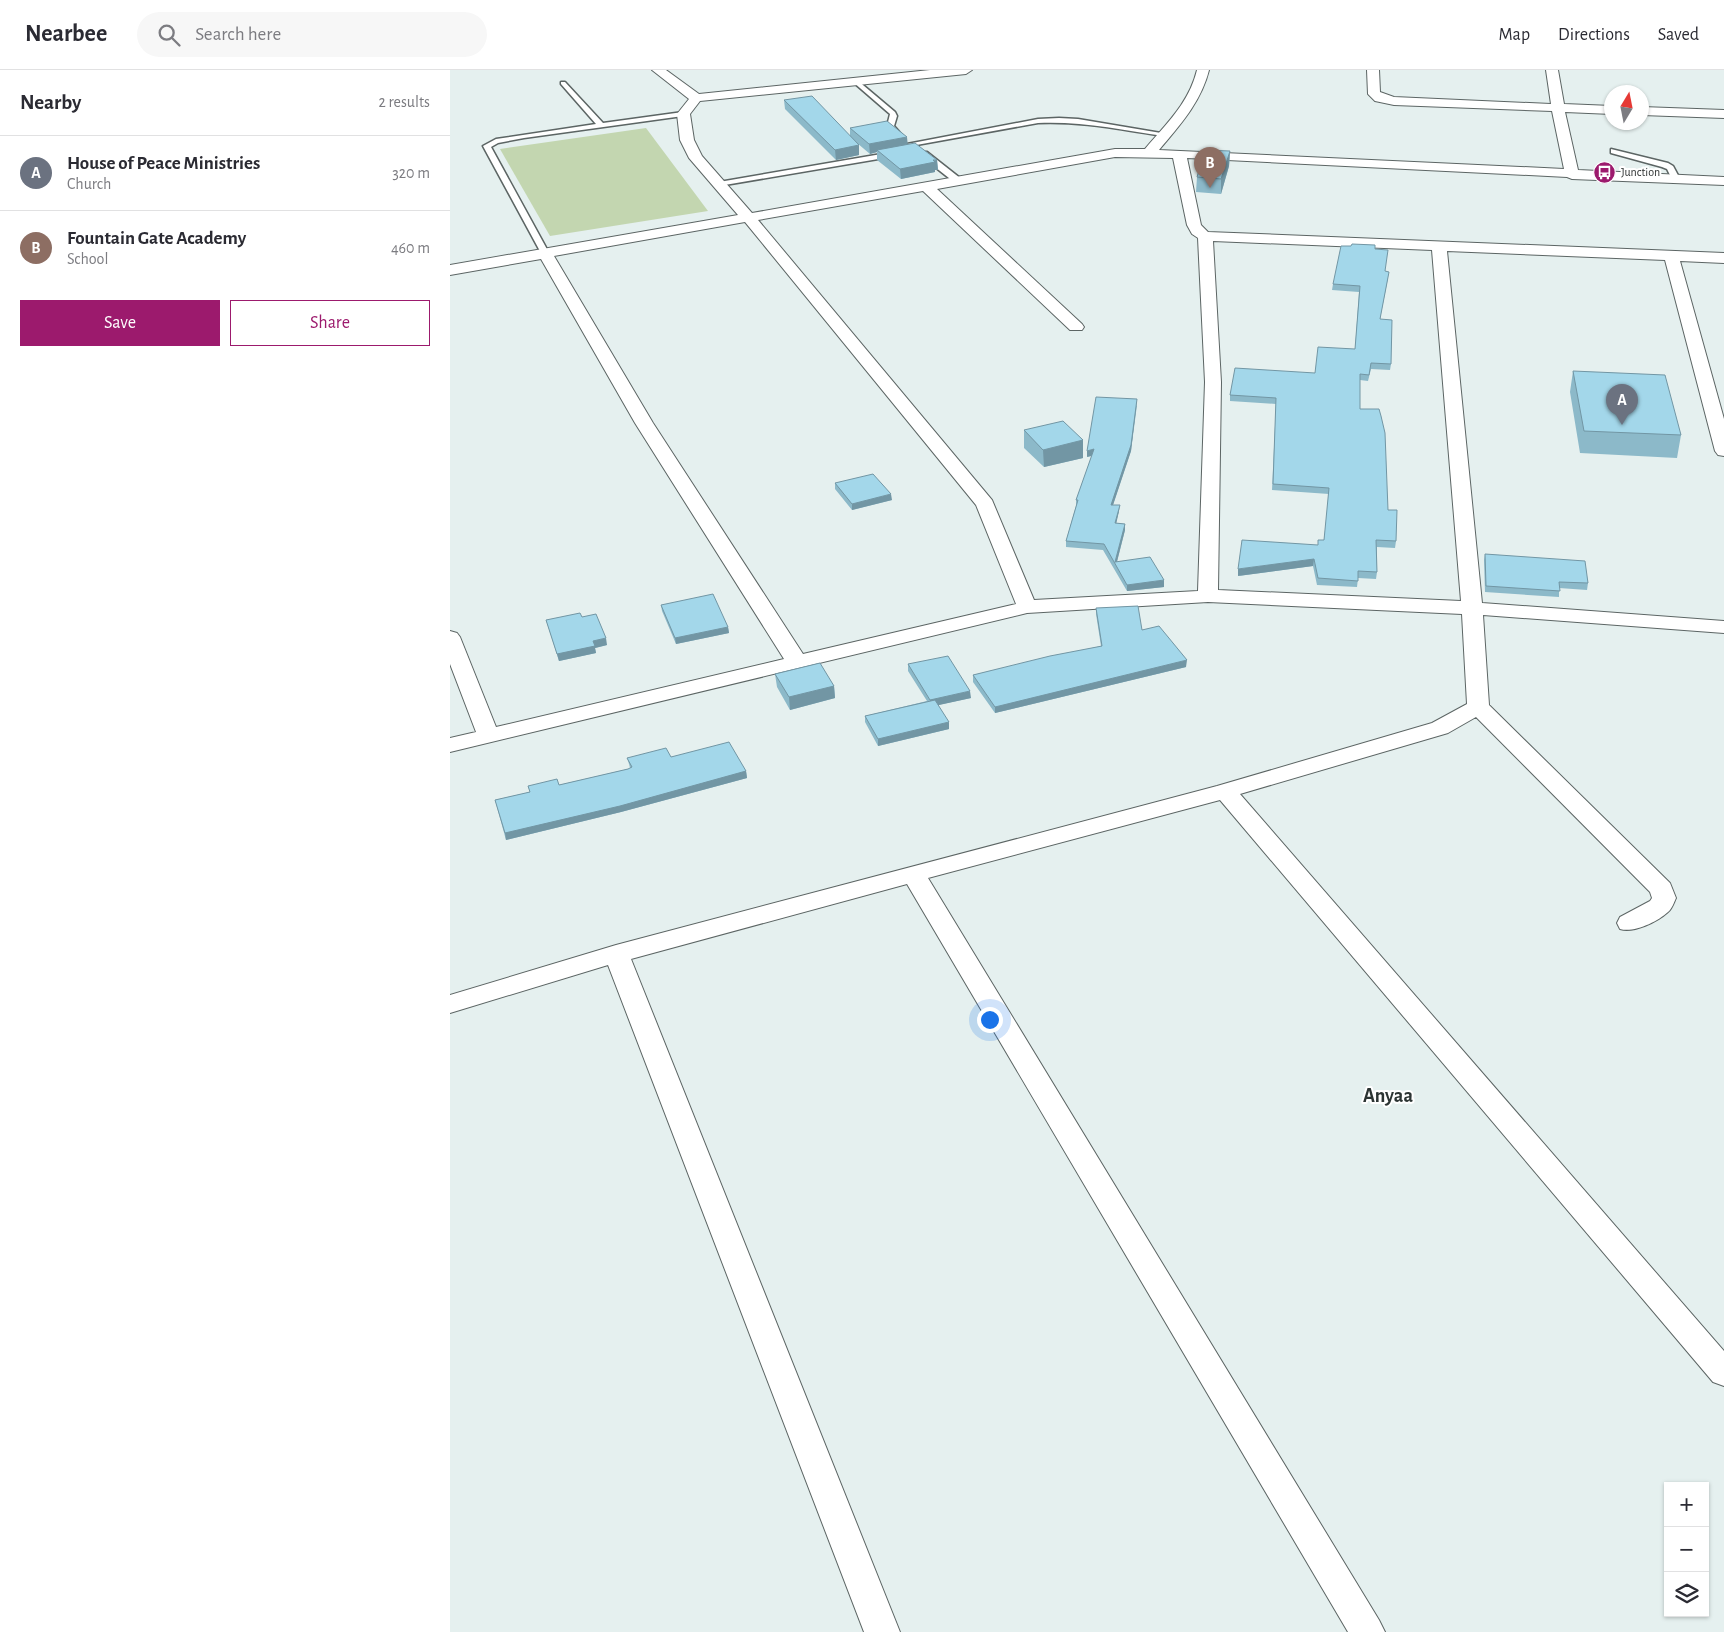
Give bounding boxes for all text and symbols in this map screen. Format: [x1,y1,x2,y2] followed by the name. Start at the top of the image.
[137,12,487,57] search box
[155,21,183,49] icon: search
[25,22,107,46] text: Nearbee
[195,25,281,44] text: Search here
[1499,26,1530,44] text: Map
[1558,26,1630,44] text: Directions
[1658,26,1699,44] text: Saved
[1604,85,1649,130] north arrow
[20,92,81,113] text: Nearby
[378,94,430,110] text: 2 results
[1194,147,1226,188] pin: B
[67,154,260,173] text: House of Peace Ministries
[1593,160,1617,184] bus stop icon: Junction
[31,165,41,181] text: A
[392,165,430,181] text: 320 m
[1621,166,1660,178] place label: Junction
[67,176,111,192] text: Church
[67,229,246,248] text: Fountain Gate Academy
[31,240,41,256] text: B
[391,240,430,256] text: 460 m
[67,251,108,267] text: School
[20,300,220,346] button: Save
[230,300,430,346] button: Share
[1606,384,1638,425] pin: A
[977,1007,1003,1033] your location
[1363,1086,1413,1106] district label: Anyaa
[1664,1482,1709,1617] map controls
[1664,1482,1709,1527] button: +
[1664,1527,1709,1572] button: −
[1664,1572,1709,1617] button: layers

